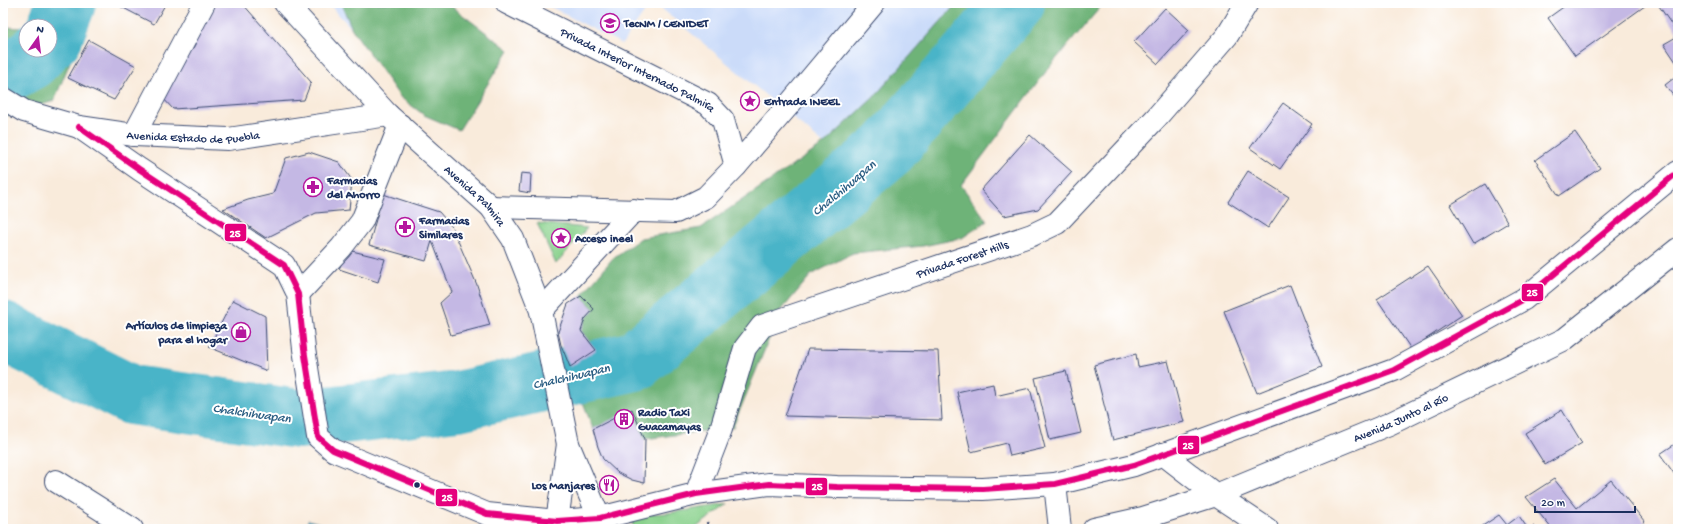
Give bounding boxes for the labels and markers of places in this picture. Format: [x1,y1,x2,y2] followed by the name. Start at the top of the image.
[599,12,621,34] school or university icon: TecNM / CENIDET
[623,18,710,32] place label: TecNM / CENIDET
[739,90,761,112] place icon: Entrada INEEL
[763,96,841,110] place label: Entrada INEEL
[326,175,381,203] place label: Farmacias del Ahorro
[302,176,324,198] pharmacy icon: Farmacias del Ahorro
[418,215,470,243] place label: Farmacias Similares
[394,216,416,238] pharmacy icon: Farmacias Similares
[550,227,572,249] place icon: Acceso ineel
[574,233,634,247] place label: Acceso ineel
[125,320,229,348] place label: Artículos de limpieza para el hogar
[230,321,252,343] shop icon: Artículos de limpieza para el hogar
[637,407,701,435] place label: Radio Taxi Guacamayas
[613,408,635,430] building icon: Radio Taxi Guacamayas
[598,474,620,496] restaurant icon: Los Manjares
[412,480,422,490] unlabelled marker
[531,480,596,494] place label: Los Manjares

